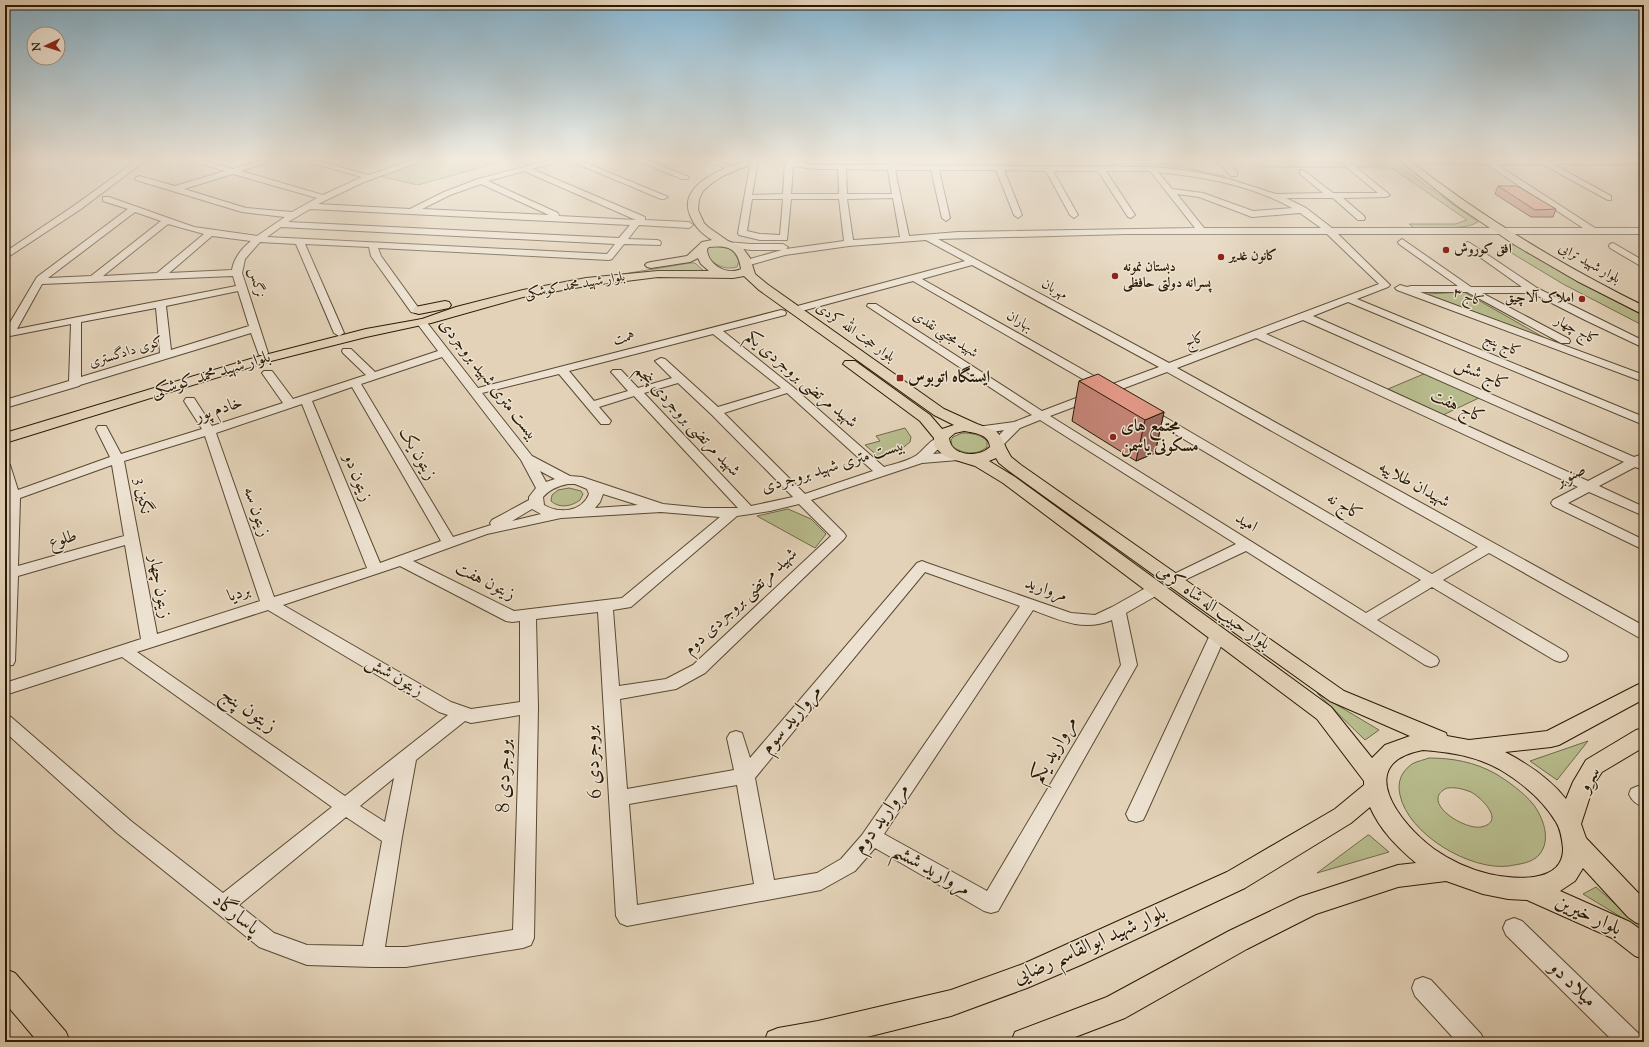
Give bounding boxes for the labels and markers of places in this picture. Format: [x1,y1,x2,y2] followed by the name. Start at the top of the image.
[1454,240,1512,260] place label: افق کوروش
[1441,245,1451,255] marker: افق کوروش
[1227,247,1277,267] place label: کانون غدیر
[1216,252,1226,262] marker: کانون غدیر
[1123,258,1212,294] place label: دبستان نمونه پسرانه دولتی حافظی
[1110,271,1120,281] marker: دبستان نمونه پسرانه دولتی حافظی
[1505,289,1574,309] place label: املاک آلاچیق
[1577,294,1587,304] marker: املاک آلاچیق
[908,365,990,390] place label: ایستگاه اتوبوس
[895,373,905,383] marker: ایستگاه اتوبوس
[1121,415,1199,459] place label: مجتمع های مسکونی یاسمن
[1108,432,1118,442] marker: مجتمع های مسکونی یاسمن

